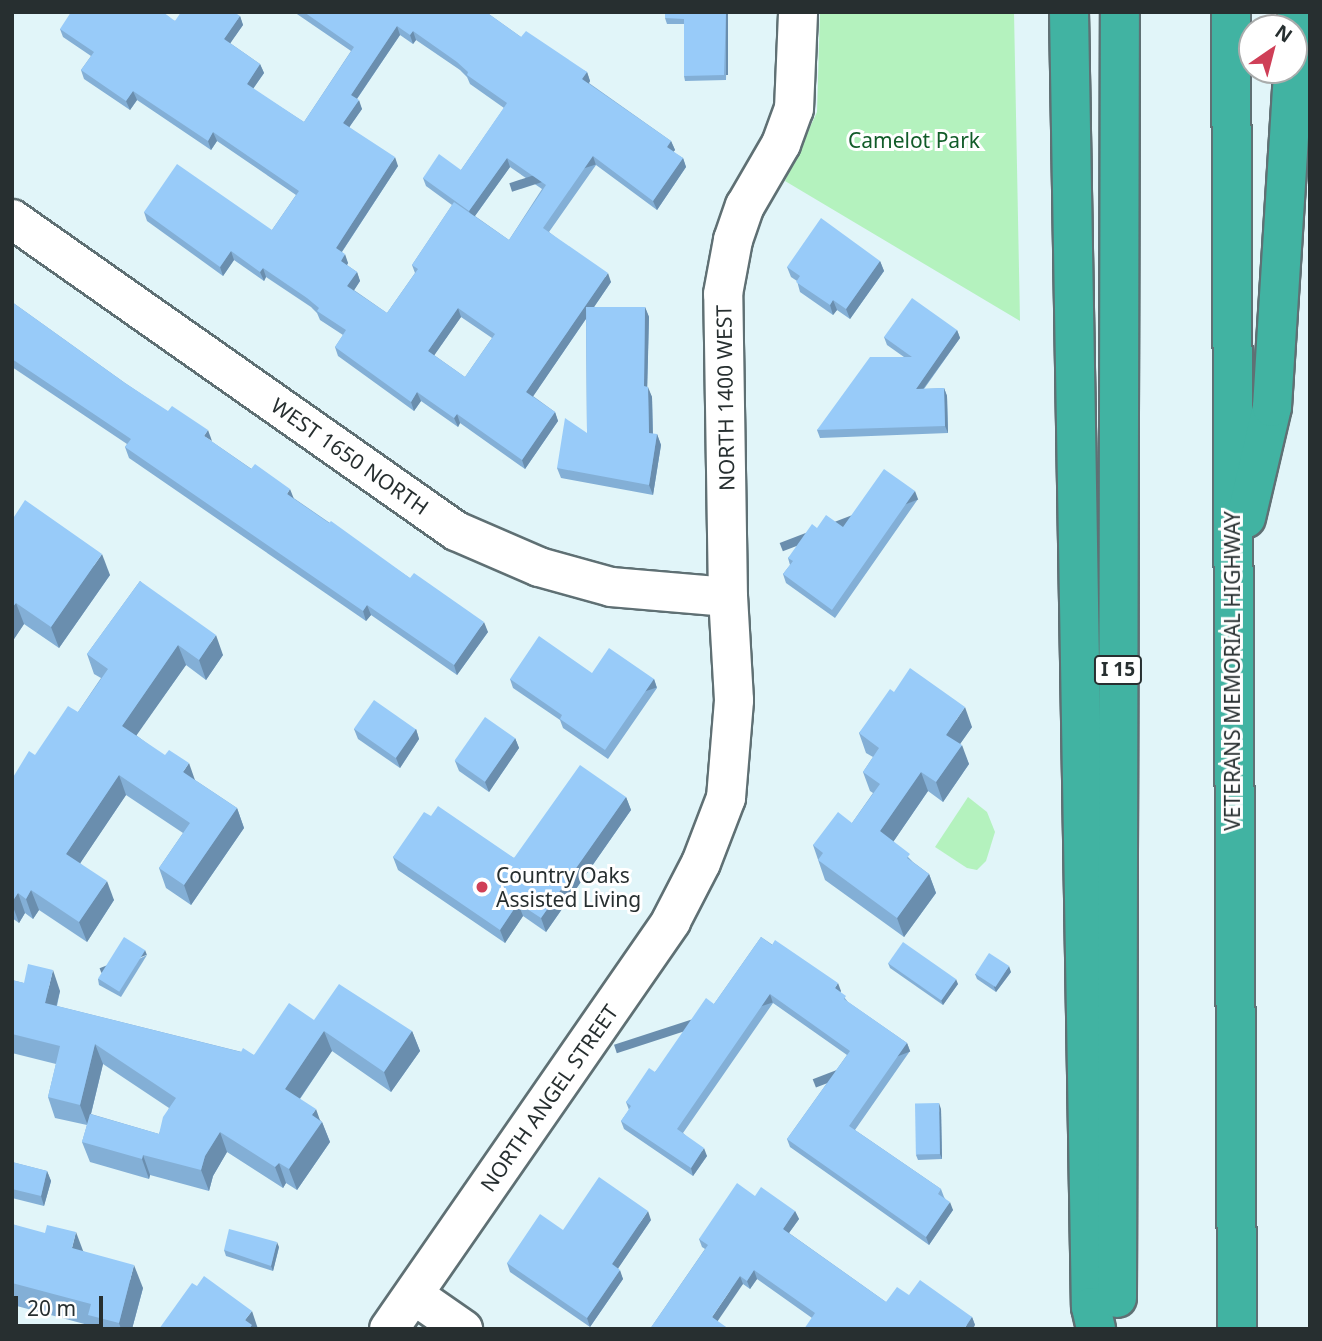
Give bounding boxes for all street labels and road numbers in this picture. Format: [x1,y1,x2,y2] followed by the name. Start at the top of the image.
[711,305,739,491] street label: NORTH 1400 WEST
[267,392,433,520] street label: WEST 1650 NORTH
[1219,511,1245,831] street label: VETERANS MEMORIAL HIGHWAY
[1094,654,1142,685] road number: I 15
[475,1000,623,1196] street label: NORTH ANGEL STREET

